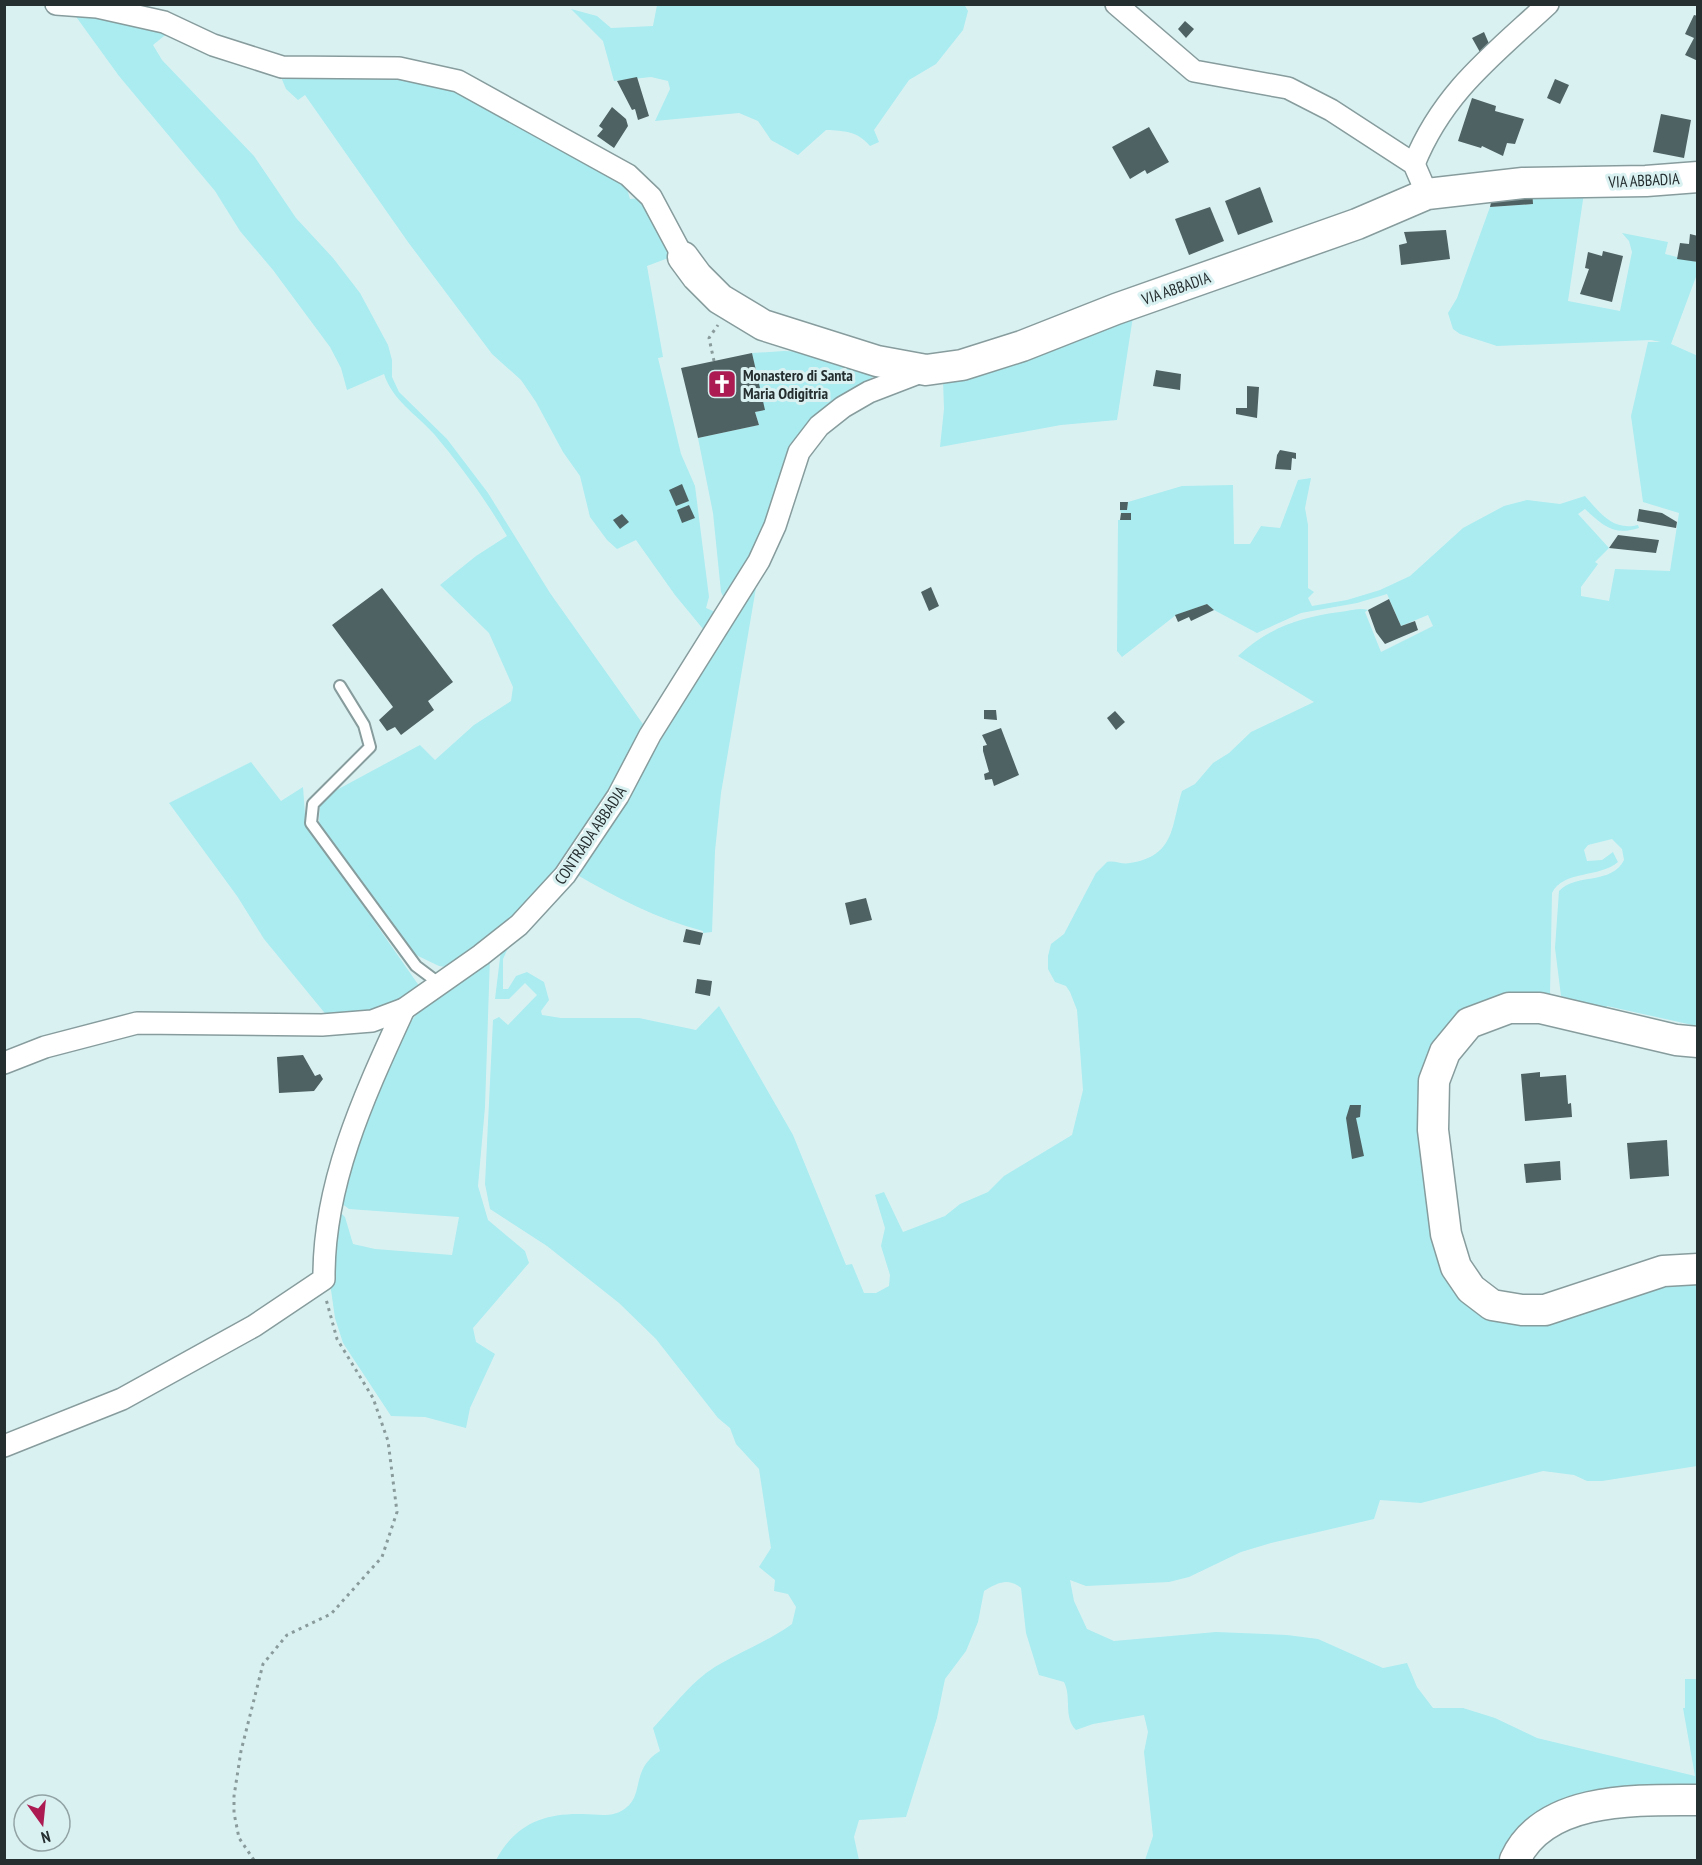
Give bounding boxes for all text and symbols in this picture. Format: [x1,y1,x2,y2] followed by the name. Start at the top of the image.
[1607,168,1680,192] street label: VIA ABBADIA
[1138,267,1213,309] street label: VIA ABBADIA
[743,365,853,403] place label: Monastero di Santa Maria Odigitria
[706,368,738,400] church icon: Monastero di Santa Maria Odigitria
[550,782,631,888] street label: CONTRADA ABBADIA
[12,1793,72,1853] north arrow
[39,1827,53,1848] text: N

